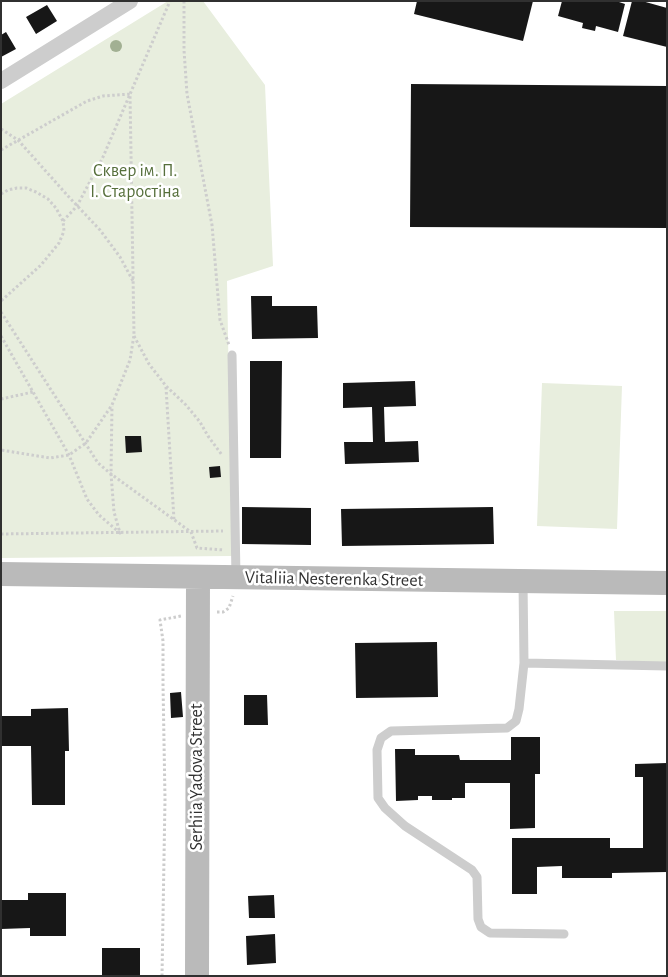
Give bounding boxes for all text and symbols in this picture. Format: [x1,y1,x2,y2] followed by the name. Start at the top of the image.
[90,160,180,202] park label: Сквер ім. П. І. Старостіна
[245,567,423,591] street label: Vitaliia Nesterenka Street
[186,703,208,851] street label: Serhiia Yadova Street

